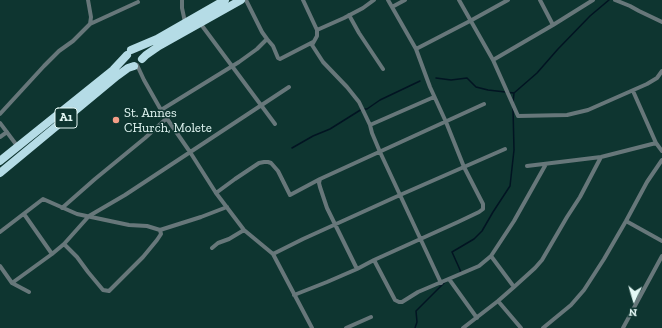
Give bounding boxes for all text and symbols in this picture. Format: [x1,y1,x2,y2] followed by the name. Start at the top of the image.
[124,105,212,136] place label: St. Annes CHurch, Molete
[55,108,77,128] road number: A1
[111,115,121,125] marker: St. Annes CHurch, Molete
[614,280,654,320] north arrow
[628,306,638,319] text: N

